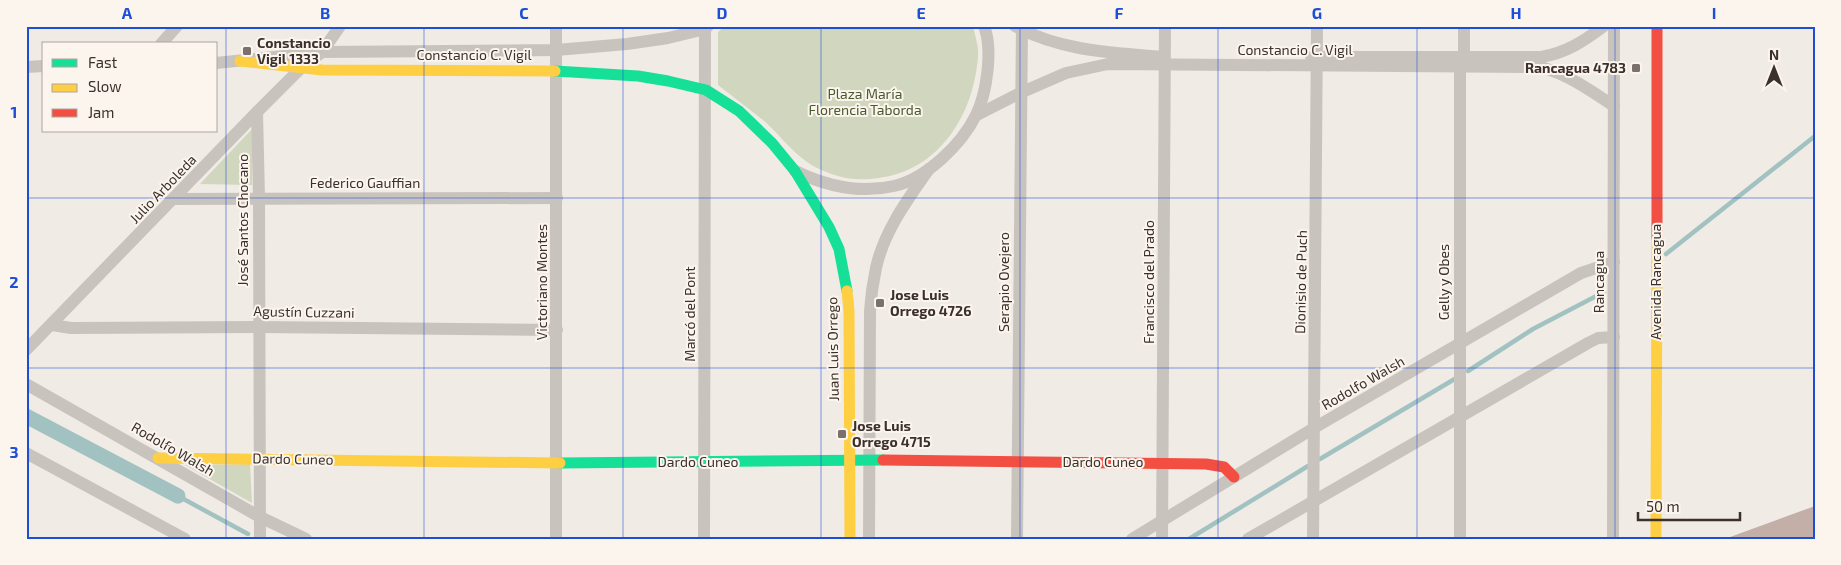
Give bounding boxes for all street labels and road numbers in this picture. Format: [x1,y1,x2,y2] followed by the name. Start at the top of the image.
[1237,41,1353,58] street label: Constancio C. Vigil
[416,46,532,63] street label: Constancio C. Vigil
[126,151,200,226] street label: Julio Arboleda
[234,154,251,286] street label: José Santos Chocano
[310,174,420,191] street label: Federico Gauffian
[1140,220,1157,344] street label: Francisco del Prado
[533,224,550,340] street label: Victoriano Montes
[1647,224,1664,340] street label: Avenida Rancagua
[1291,230,1310,334] street label: Dionisio de Puch
[995,232,1012,332] street label: Serapio Ovejero
[1435,244,1452,320] street label: Gelly y Obes
[1590,251,1607,313] street label: Rancagua
[681,266,698,362] street label: Marcó del Pont
[823,297,842,401] street label: Juan Luis Orrego
[253,302,355,321] street label: Agustín Cuzzani
[1318,352,1407,413] street label: Rodolfo Walsh
[129,418,218,479] street label: Rodolfo Walsh
[252,449,334,468] street label: Dardo Cuneo
[657,453,739,470] street label: Dardo Cuneo
[1062,453,1144,470] street label: Dardo Cuneo

